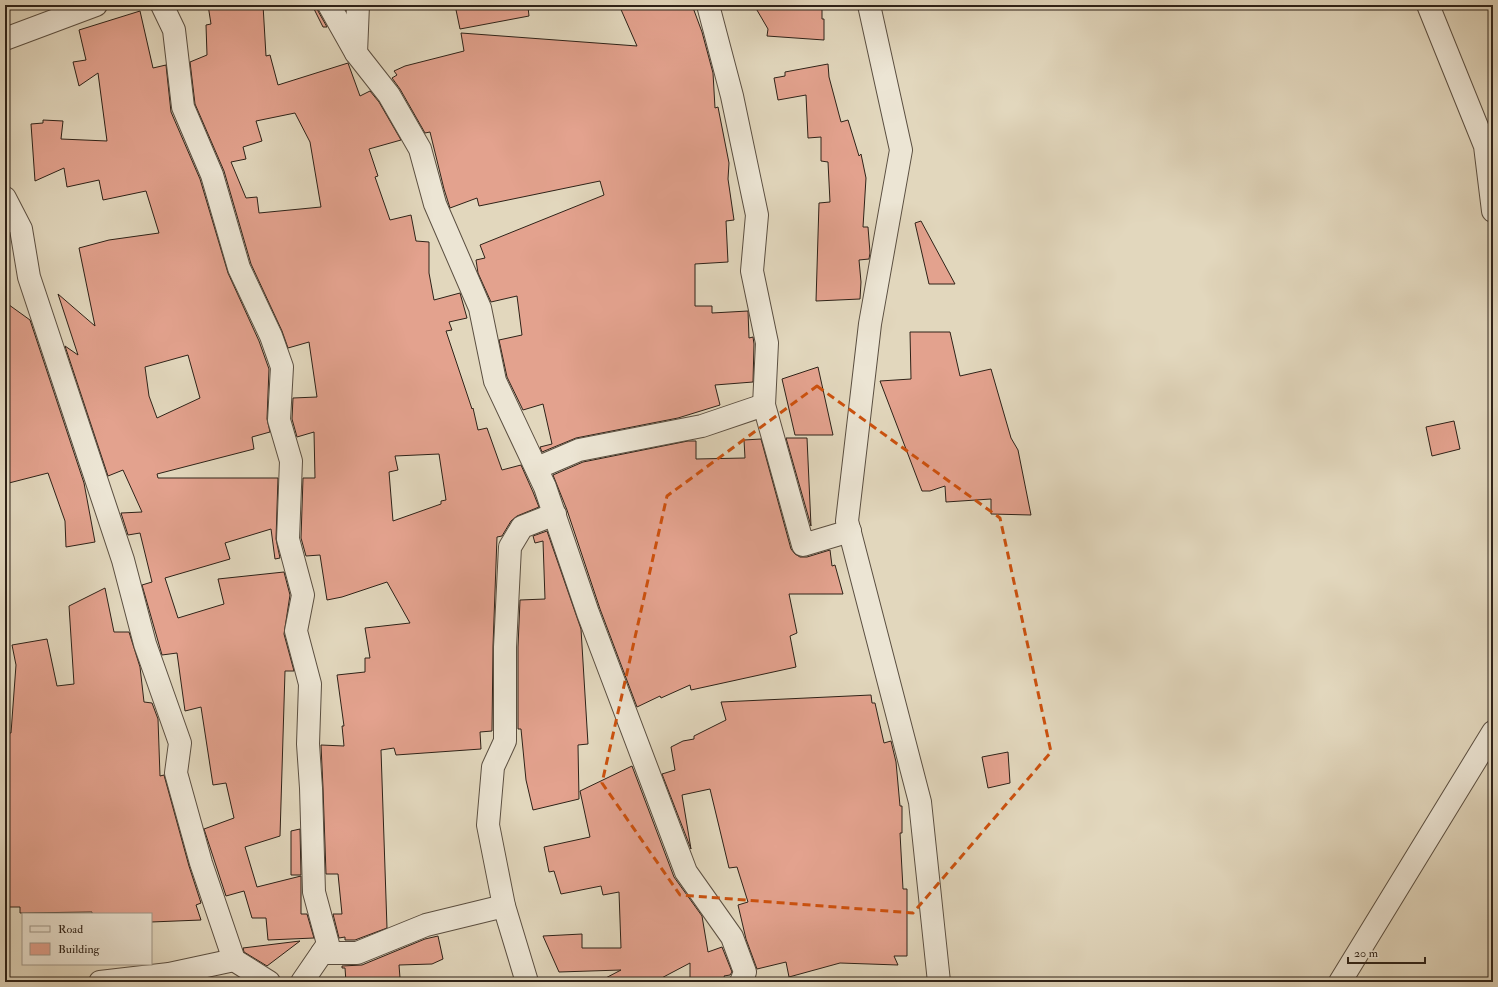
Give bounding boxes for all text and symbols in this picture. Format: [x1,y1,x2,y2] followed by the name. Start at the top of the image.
[22,913,152,965] legend
[58,922,83,937] text: Road
[1348,939,1425,965] scale bar
[58,942,101,957] text: Building
[1354,946,1379,961] text: 20 m

